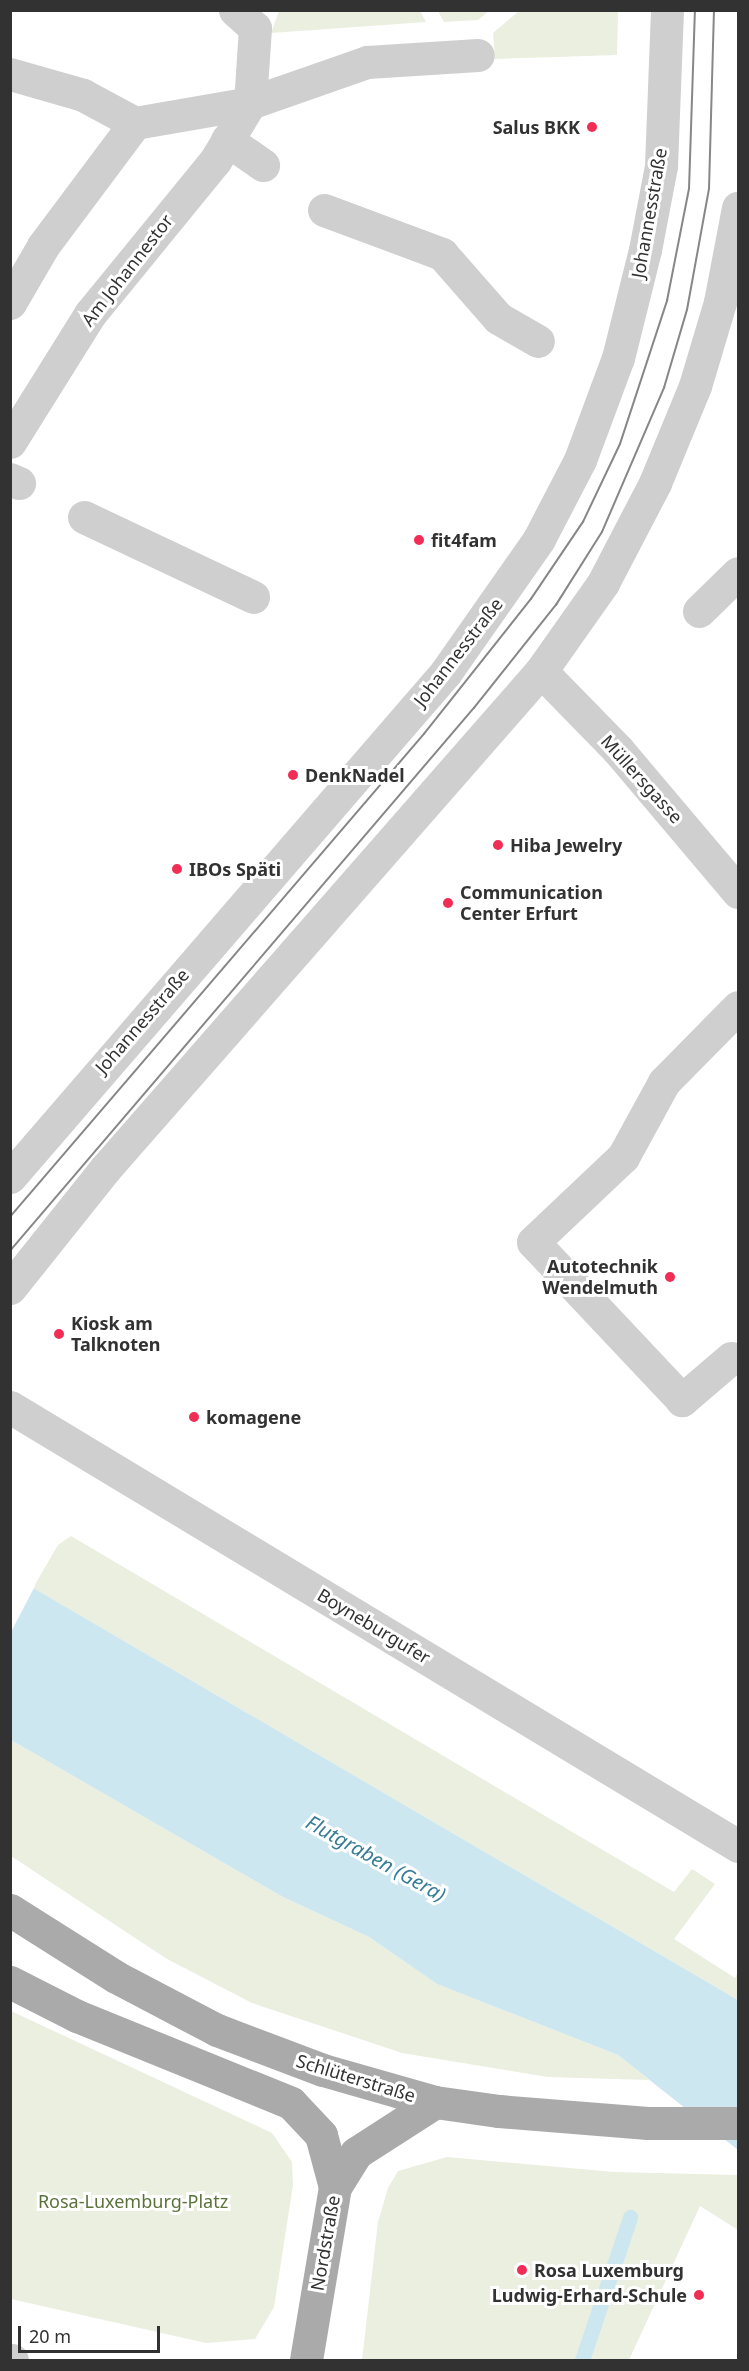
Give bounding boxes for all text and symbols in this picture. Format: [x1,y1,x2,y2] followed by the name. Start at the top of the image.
[493,116,580,138] place label: Salus BKK
[585,120,599,134] marker: Salus BKK
[627,146,671,280] street label: Johannesstraße
[77,210,177,330] street label: Am Johannestor
[431,529,497,551] place label: fit4fam
[412,533,426,547] marker: fit4fam
[409,593,507,711] street label: Johannesstraße
[597,730,687,828] street label: Müllersgasse
[305,764,405,786] place label: DenkNadel
[286,768,300,782] marker: DenkNadel
[510,834,622,856] place label: Hiba Jewelry
[491,838,505,852] marker: Hiba Jewelry
[189,858,281,880] place label: IBOs Späti
[170,862,184,876] marker: IBOs Späti
[460,882,603,924] place label: Communication Center Erfurt
[441,896,455,910] marker: Communication Center Erfurt
[91,964,193,1078] street label: Johannesstraße
[542,1256,658,1298] place label: Autotechnik Wendelmuth
[663,1270,677,1284] marker: Autotechnik Wendelmuth
[71,1313,160,1356] place label: Kiosk am Talknoten
[52,1327,66,1341] marker: Kiosk am Talknoten
[206,1406,301,1428] place label: komagene
[187,1410,201,1424] marker: komagene
[314,1584,434,1668] street label: Boyneburgufer
[302,1810,450,1906] water label: Flutgraben (Gera)
[294,2050,418,2106] street label: Schlüterstraße
[38,2190,228,2212] park label: Rosa-Luxemburg-Platz
[306,2194,344,2292] street label: Nordstraße
[534,2259,684,2281] place label: Rosa Luxemburg
[515,2263,529,2277] marker: Rosa Luxemburg
[492,2284,687,2306] place label: Ludwig-Erhard-Schule
[692,2288,706,2302] marker: Ludwig-Erhard-Schule
[21,2314,164,2352] scale bar
[29,2324,71,2348] text: 20 m

